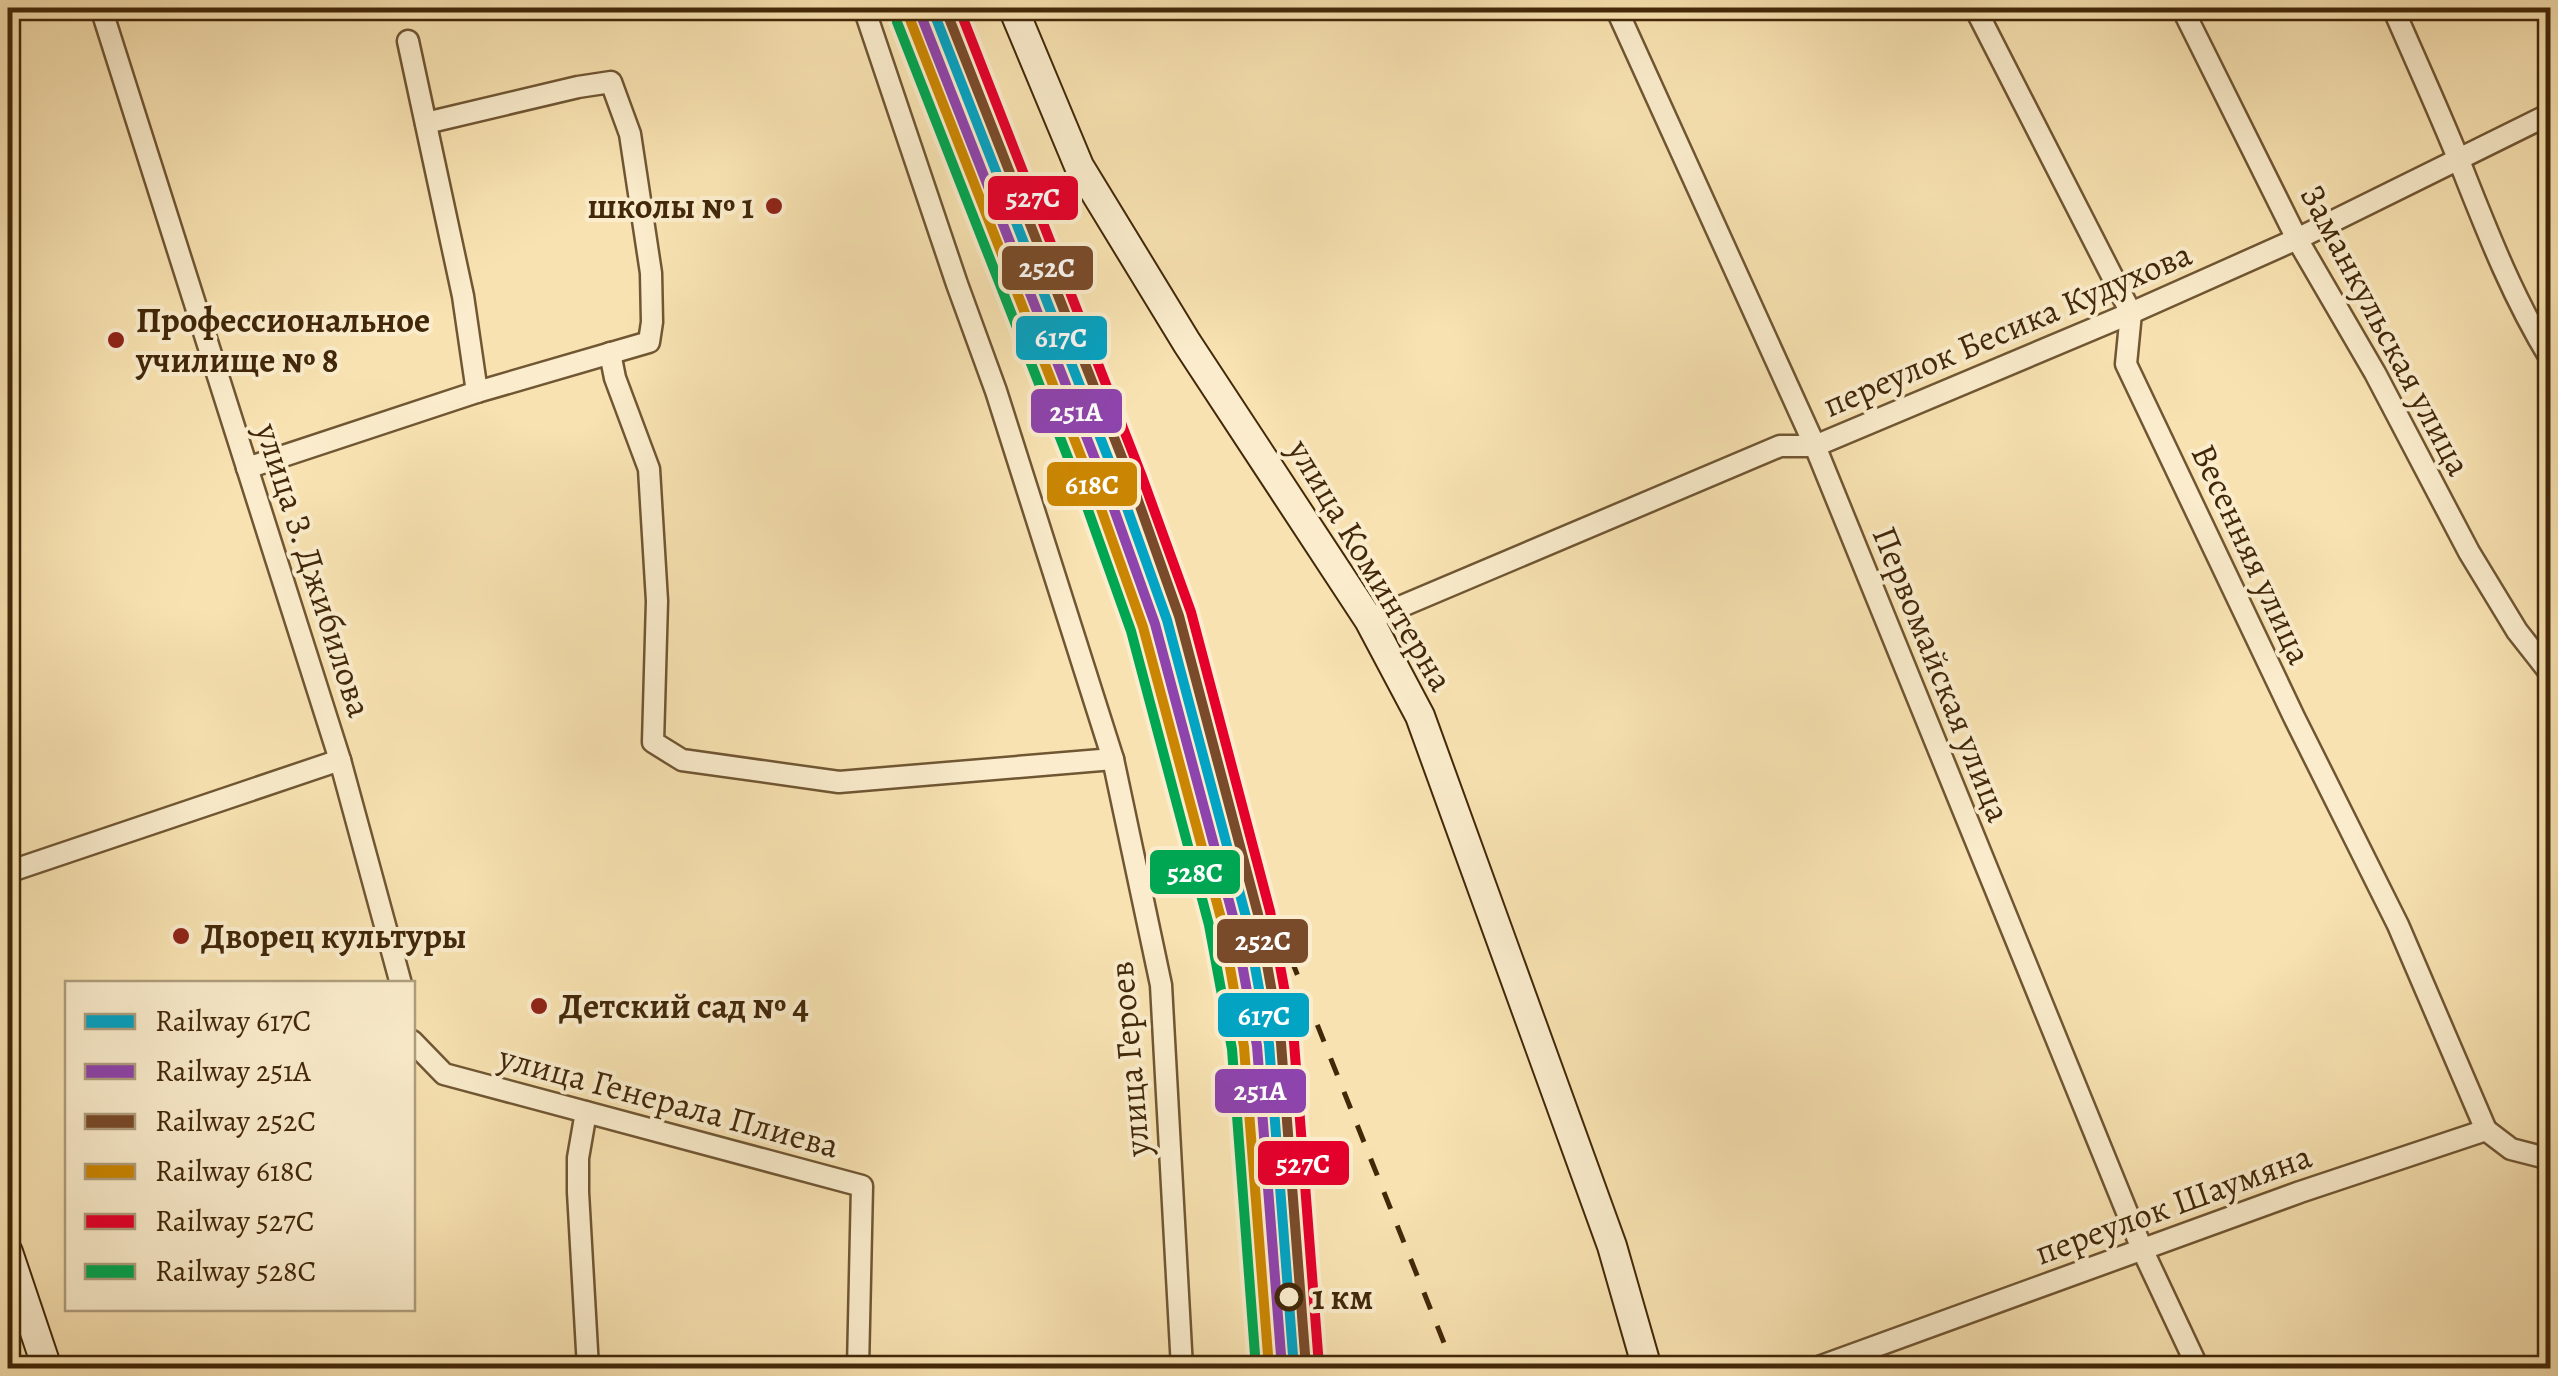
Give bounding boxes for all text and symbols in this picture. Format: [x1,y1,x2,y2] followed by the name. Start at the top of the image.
[986,174,1080,222] line badge: 527С
[2289,176,2483,484] street label: Заманкульская улица
[1006,179,1060,217] text: 527С
[587,182,754,230] place label: школы № 1
[763,195,785,217] marker: школы № 1
[1815,229,2199,429] street label: переулок Бесика Кудухова
[1000,244,1095,292] line badge: 252С
[1019,249,1075,287] text: 252С
[135,296,430,384] place label: Профессиональное училище № 8
[1014,314,1109,362] line badge: 617C
[1035,319,1087,357] text: 617C
[105,329,127,351] marker: Профессиональное училище № 8
[1029,387,1124,435] line badge: 251А
[1049,393,1103,431] text: 251А
[244,416,384,723] street label: улица З. Джибилова
[1276,429,1465,700] street label: улица Коминтерна
[2180,436,2324,672] street label: Весенняя улица
[1045,460,1139,508] line badge: 618С
[1065,466,1119,504] text: 618С
[1861,519,2023,829] street label: Первомайская улица
[1148,848,1242,896] line badge: 528С
[1167,854,1223,892] text: 528С
[201,912,467,960] place label: Дворец культуры
[1215,917,1310,965] line badge: 252С
[1235,922,1291,960] text: 252С
[170,925,192,947] marker: Дворец культуры
[1097,959,1162,1160] street label: улица Героев
[65,981,415,1311] legend
[559,982,809,1030] place label: Детский сад № 4
[1216,991,1311,1039] line badge: 617C
[528,995,550,1017] marker: Детский сад № 4
[1238,997,1290,1035] text: 617C
[155,1001,311,1041] text: Railway 617C
[493,1032,844,1169] street label: улица Генерала Плиева
[155,1051,311,1091] text: Railway 251А
[1213,1067,1308,1115] line badge: 251А
[1233,1072,1287,1110] text: 251А
[155,1101,316,1141] text: Railway 252С
[2028,1132,2318,1276] street label: переулок Шаумяна
[1256,1139,1351,1187] line badge: 527С
[1276,1145,1330,1183] text: 527С
[155,1151,313,1191] text: Railway 618С
[155,1201,314,1241] text: Railway 527С
[155,1251,316,1291] text: Railway 528С
[1312,1273,1373,1321] place label: 1 км
[1276,1284,1302,1310] marker: 1 км

